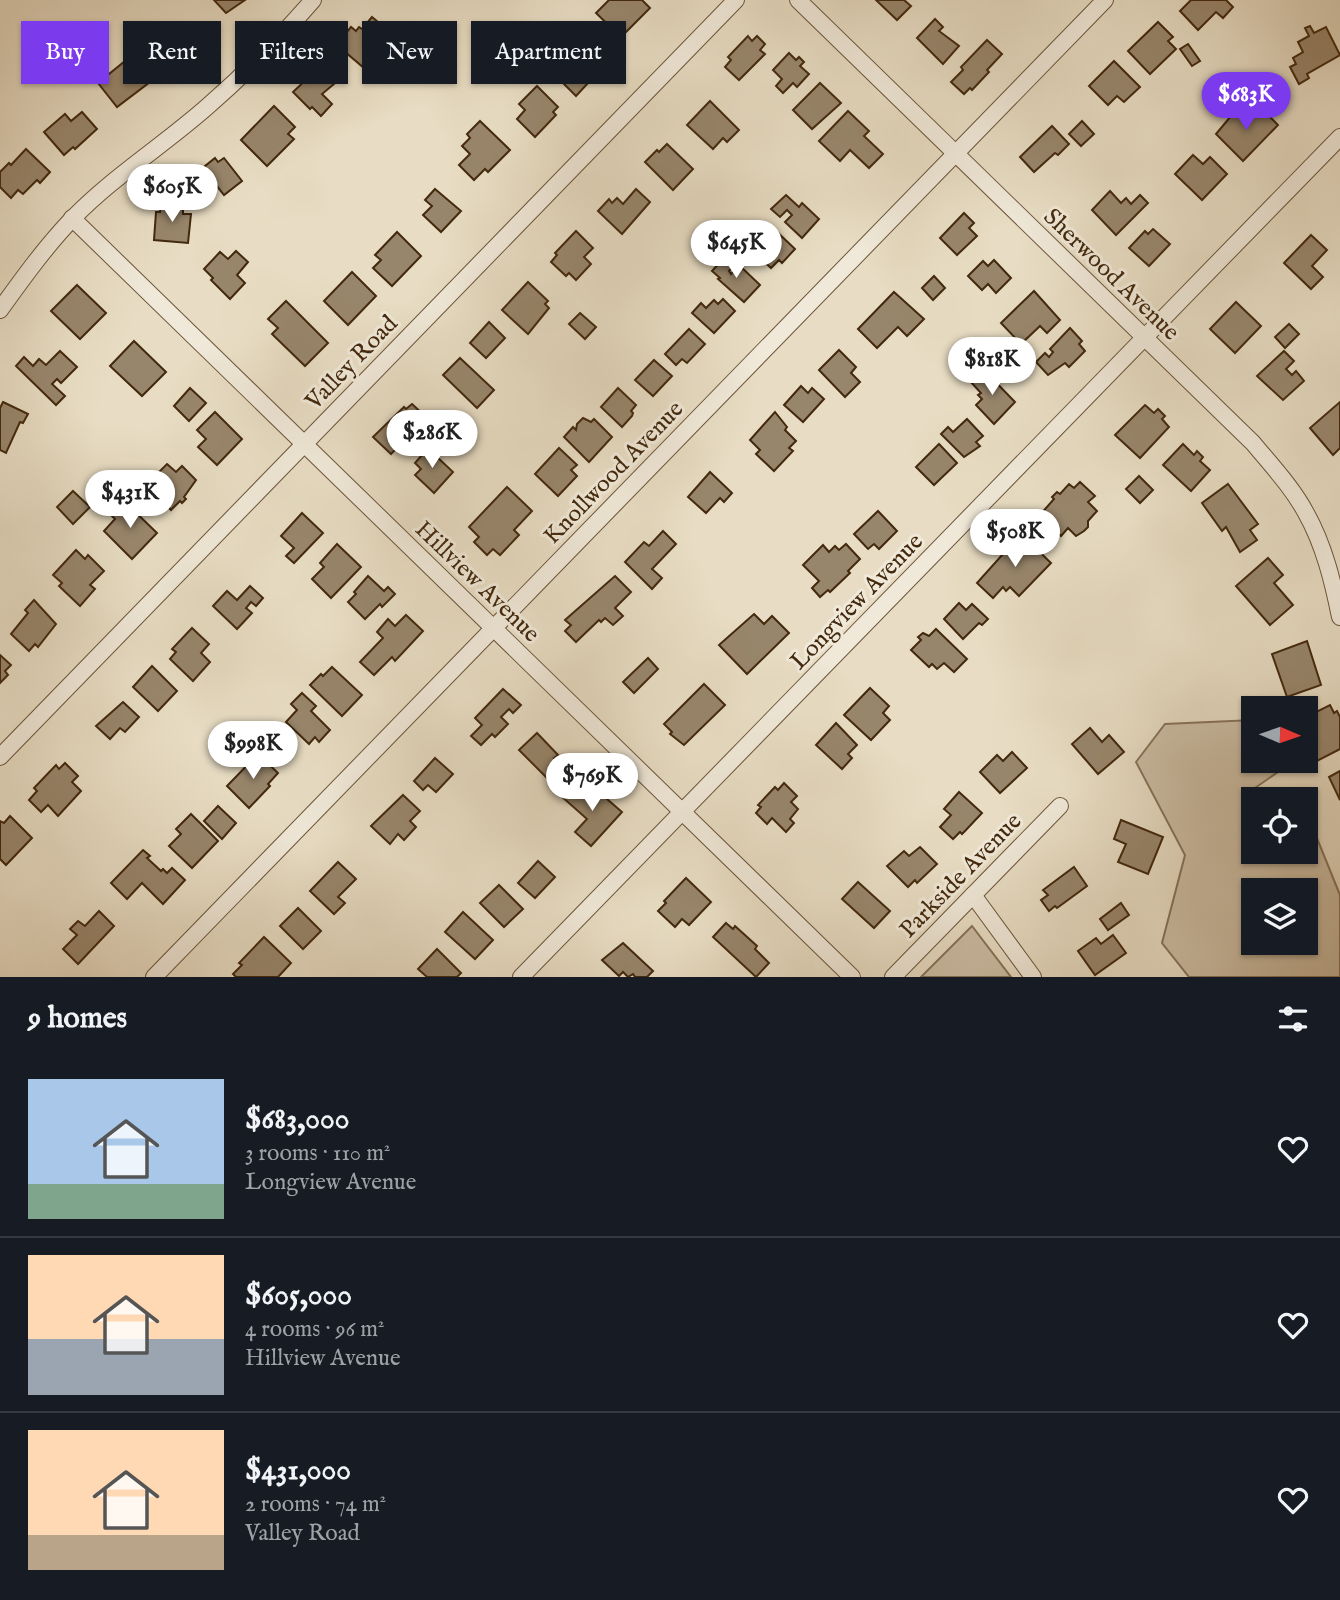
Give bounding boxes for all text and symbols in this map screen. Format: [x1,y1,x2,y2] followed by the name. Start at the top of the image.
[21,21,109,84] chip: Buy
[123,21,221,84] chip: Rent
[235,21,348,84] chip: Filters
[362,21,457,84] chip: New
[471,21,626,84] chip: Apartment
[1197,72,1295,132] pin: $683K
[1218,80,1274,109] text: $683K
[123,164,221,224] pin: $605K
[143,172,201,201] text: $605K
[1036,202,1186,348] street label: Sherwood Avenue
[687,220,785,280] pin: $645K
[707,228,765,257] text: $645K
[299,309,405,418] street label: Valley Road
[943,338,1041,397] pin: $818K
[964,345,1020,374] text: $818K
[537,394,691,552] street label: Knollwood Avenue
[383,410,481,470] pin: $286K
[403,418,461,447] text: $286K
[81,470,179,530] pin: $431K
[101,478,159,507] text: $431K
[966,510,1064,569] pin: $508K
[408,515,546,650] street label: Hillview Avenue
[986,517,1044,546] text: $508K
[784,527,930,677] street label: Longview Avenue
[1241,696,1318,774] north arrow
[1241,696,1318,955] map controls
[204,722,302,781] pin: $998K
[224,729,282,758] text: $998K
[543,754,641,813] pin: $769K
[562,761,622,790] text: $769K
[1241,787,1318,864] button: locate
[893,807,1029,945] street label: Parkside Avenue
[1241,878,1318,955] button: layers
[28,1000,127,1038] text: 9 homes
[1274,1000,1312,1038] icon: filters
[245,1101,349,1139] text: $683,000
[84,1107,168,1191] icon: home
[1274,1130,1312,1168] icon: heart
[245,1139,390,1168] text: 3 rooms · 110 m²
[245,1168,416,1197] text: Longview Avenue
[245,1277,352,1315] text: $605,000
[84,1283,168,1367] icon: home
[1274,1306,1312,1344] icon: heart
[245,1315,384,1344] text: 4 rooms · 96 m²
[245,1344,400,1373] text: Hillview Avenue
[245,1452,351,1490] text: $431,000
[84,1458,168,1542] icon: home
[1274,1481,1312,1519] icon: heart
[245,1490,386,1519] text: 2 rooms · 74 m²
[245,1519,360,1548] text: Valley Road

